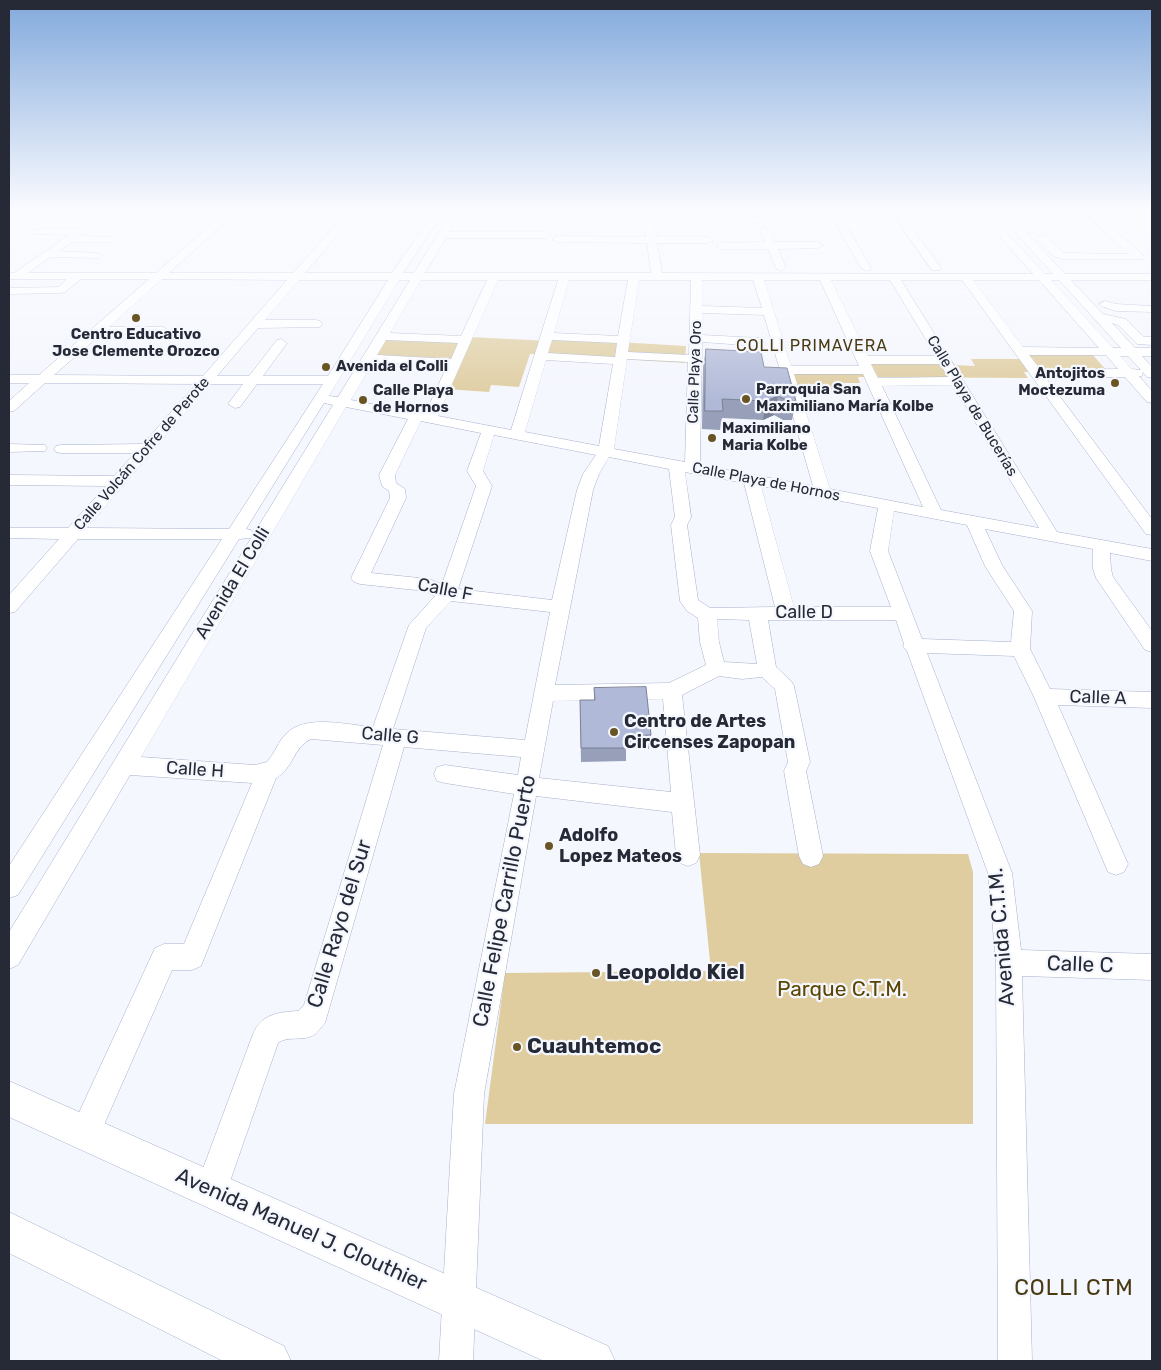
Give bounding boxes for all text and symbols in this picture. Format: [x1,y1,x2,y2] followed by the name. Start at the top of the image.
[130,312,142,324] marker: Centro Educativo Jose Clemente Orozco
[684,320,706,424] street label: Calle Playa Oro
[52,326,220,361] place label: Centro Educativo Jose Clemente Orozco
[923,332,1021,480] street label: Calle Playa de Bucerías
[734,336,890,356] district label: COLLI PRIMAVERA
[336,358,448,376] place label: Avenida el Colli
[320,361,332,373] marker: Avenida el Colli
[1018,365,1105,400] place label: Antojitos Moctezuma
[70,374,214,534] street label: Calle Volcán Cofre de Perote
[1109,377,1121,389] marker: Antojitos Moctezuma
[756,381,934,416] place label: Parroquia San Maximiliano María Kolbe
[373,382,454,417] place label: Calle Playa de Hornos
[740,393,752,405] marker: Parroquia San Maximiliano María Kolbe
[357,394,369,406] marker: Calle Playa de Hornos
[722,420,811,455] place label: Maximiliano Maria Kolbe
[706,432,718,444] marker: Maximiliano Maria Kolbe
[690,459,842,505] street label: Calle Playa de Hornos
[191,523,275,643] street label: Avenida El Colli
[416,574,474,606] street label: Calle F
[775,602,833,624] street label: Calle D
[1069,686,1127,710] street label: Calle A
[624,711,795,754] place label: Centro de Artes Circenses Zapopan
[360,723,420,749] street label: Calle G
[608,726,620,738] marker: Centro de Artes Circenses Zapopan
[165,757,225,783] street label: Calle H
[468,773,542,1029] street label: Calle Felipe Carrillo Puerto
[559,825,682,868] place label: Adolfo Lopez Mateos
[302,837,378,1011] street label: Calle Rayo del Sur
[543,840,555,852] marker: Adolfo Lopez Mateos
[983,867,1021,1007] street label: Avenida C.T.M.
[1046,951,1114,979] street label: Calle C
[606,960,745,986] place label: Leopoldo Kiel
[590,967,602,979] marker: Leopoldo Kiel
[777,977,907,1003] park label: Parque C.T.M.
[527,1034,661,1060] place label: Cuauhtemoc
[511,1041,523,1053] marker: Cuauhtemoc
[172,1163,430,1297] street label: Avenida Manuel J. Clouthier
[1013,1276,1135,1302] district label: COLLI CTM

